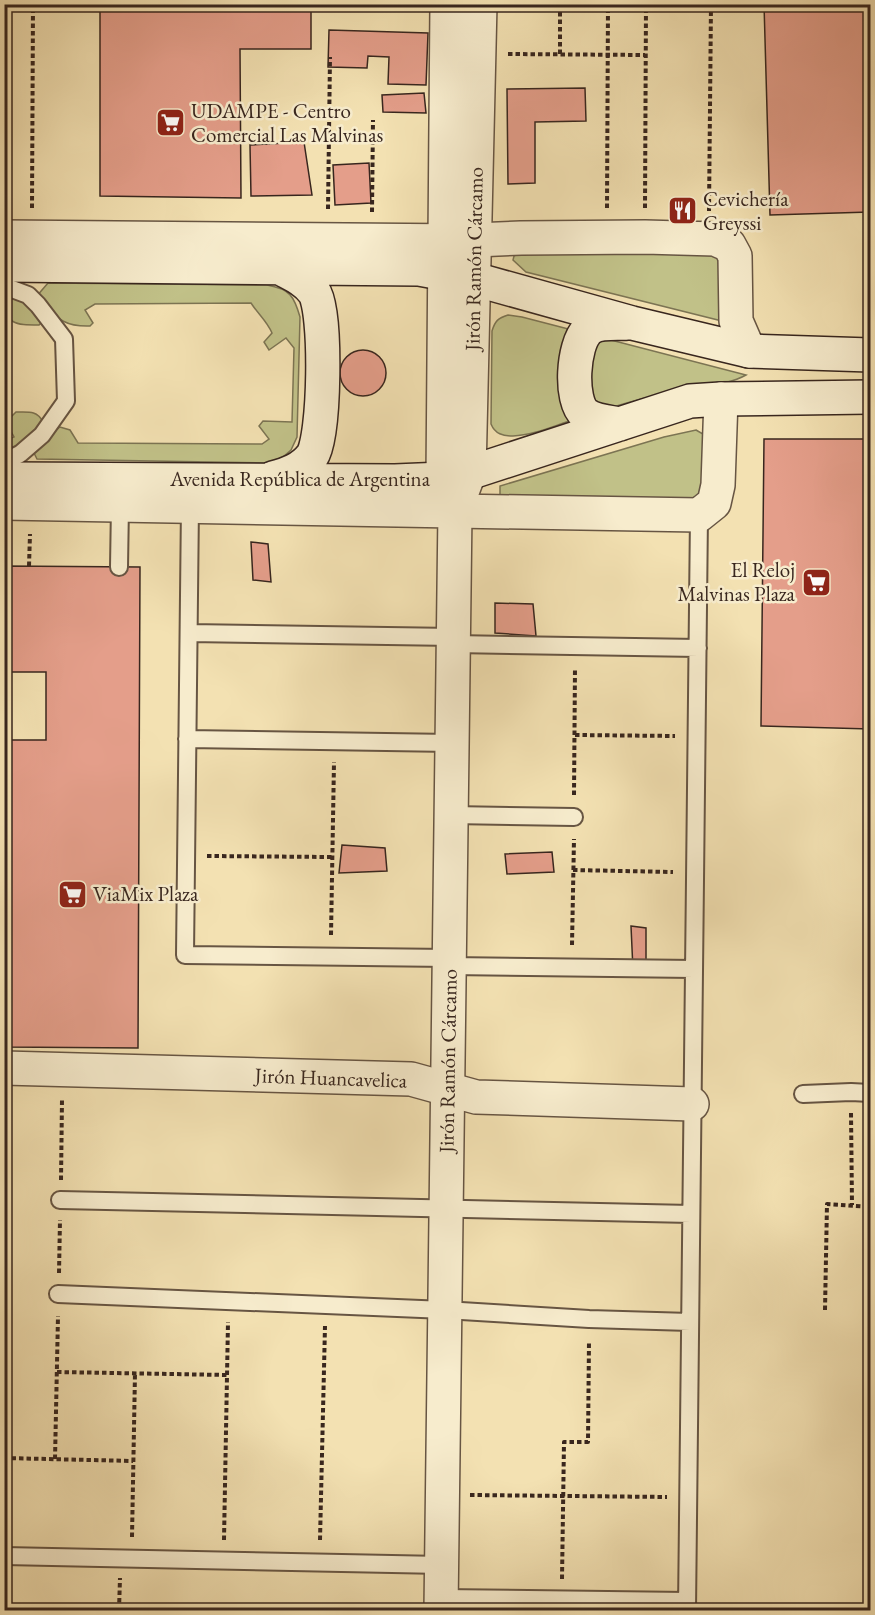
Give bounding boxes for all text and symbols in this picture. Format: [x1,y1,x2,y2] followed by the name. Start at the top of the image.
[191,97,384,148] place label: UDAMPE - Centro Comercial Las Malvinas
[154,107,186,139] supermarket icon: UDAMPE - Centro Comercial Las Malvinas
[458,167,489,353] street label: Jirón Ramón Cárcamo
[703,185,789,236] place label: Cevichería Greyssi
[666,195,698,227] restaurant icon: Cevichería Greyssi
[169,465,431,492] street label: Avenida República de Argentina
[677,556,796,607] place label: El Reloj Malvinas Plaza
[800,566,832,598] supermarket icon: El Reloj Malvinas Plaza
[56,878,88,910] supermarket icon: ViaMix Plaza
[93,880,199,907] place label: ViaMix Plaza
[432,969,463,1155] street label: Jirón Ramón Cárcamo
[252,1061,408,1094] street label: Jirón Huancavelica

